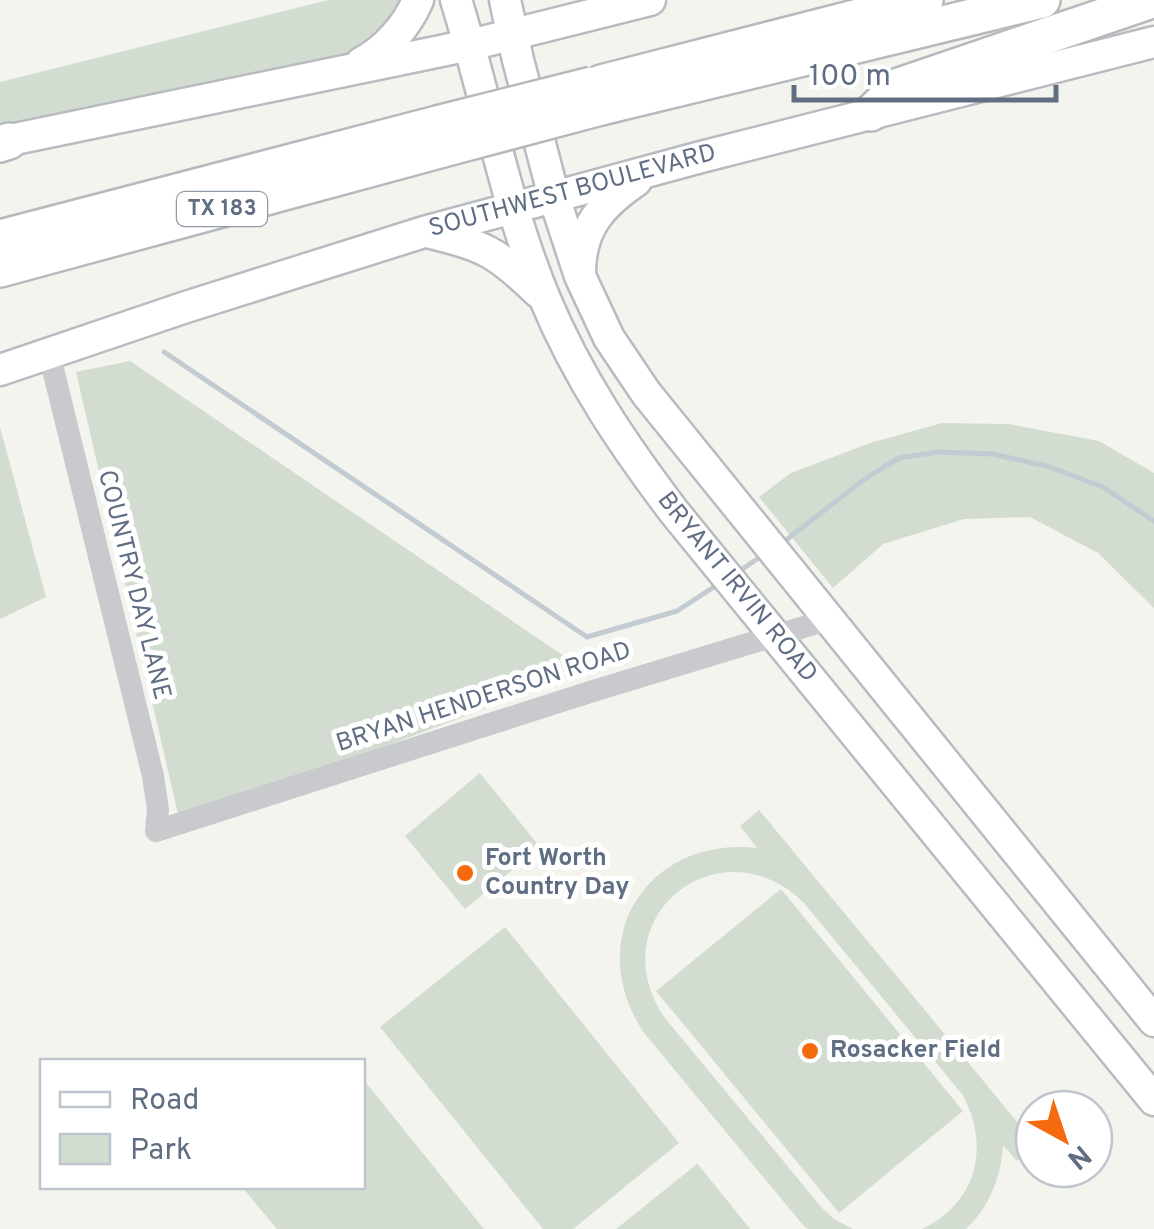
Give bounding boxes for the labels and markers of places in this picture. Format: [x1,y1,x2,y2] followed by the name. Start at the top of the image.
[485,843,629,904] place label: Fort Worth Country Day
[454,862,476,884] marker: Fort Worth Country Day
[830,1035,1001,1067] place label: Rosacker Field
[799,1040,821,1062] marker: Rosacker Field

